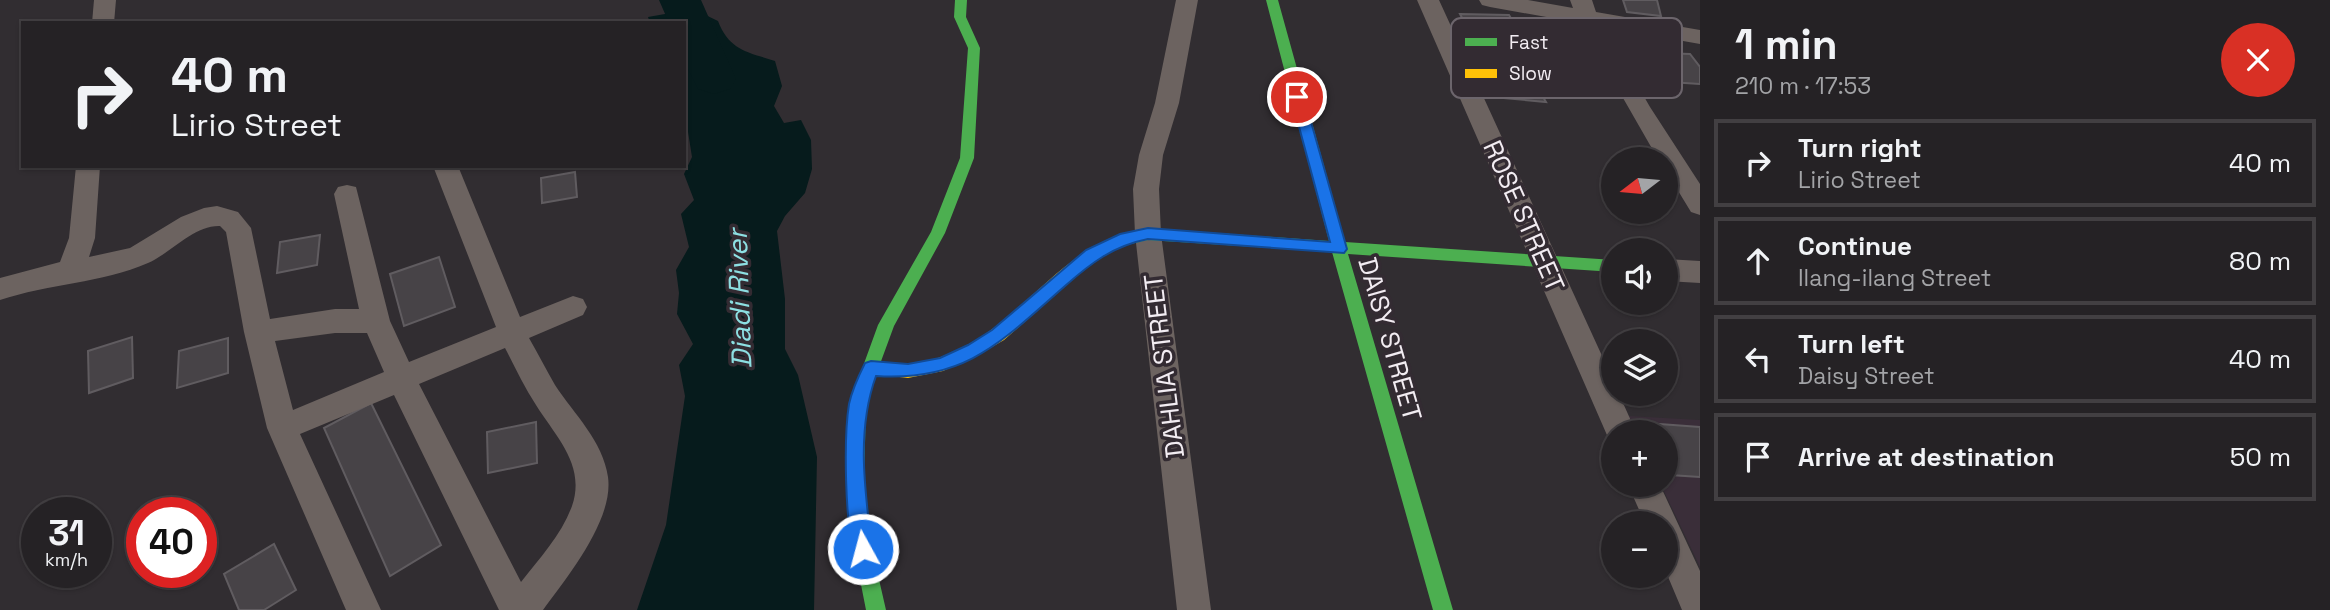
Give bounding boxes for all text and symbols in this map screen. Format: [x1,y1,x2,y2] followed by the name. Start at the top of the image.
[1451,18,1682,98] legend
[1735,18,1838,71] text: 1 min
[2221,23,2295,97] button: close
[1509,30,1549,55] text: Fast
[171,44,288,106] text: 40 m
[56,49,147,140] icon: right
[1509,61,1552,86] text: Slow
[1267,67,1327,127] pin
[1735,71,1871,101] text: 210 m · 17:53
[1278,78,1316,116] icon: arrive
[171,105,342,145] text: Lirio Street
[1798,131,1922,165] text: Turn right
[1475,135,1573,297] street label: ROSE STREET
[1739,144,1777,182] icon: right
[2229,146,2291,180] text: 40 m
[1601,147,1678,224] north arrow
[1601,147,1678,588] map controls
[1798,165,1921,195] text: Lirio Street
[718,225,759,369] water label: Diadi River
[1798,229,1912,263] text: Continue
[1601,238,1678,315] button: sound
[1739,242,1777,280] icon: ahead
[2229,244,2291,278] text: 80 m
[1350,253,1430,425] street label: DAISY STREET
[1798,263,1991,293] text: Ilang-ilang Street
[1136,272,1192,460] street label: DAHLIA STREET
[1798,327,1905,361] text: Turn left
[1601,329,1678,406] button: layers
[1739,340,1777,378] icon: left
[2229,342,2291,376] text: 40 m
[1798,361,1935,391] text: Daisy Street
[1601,420,1678,497] button: +
[1739,438,1777,476] icon: arrive
[1798,440,2055,474] text: Arrive at destination
[2230,440,2291,474] text: 50 m
[126,497,217,588] speed limit sign: 40
[48,511,85,555] text: 31
[1601,511,1678,588] button: −
[826,512,900,586] position arrow
[45,548,88,571] text: km/h

